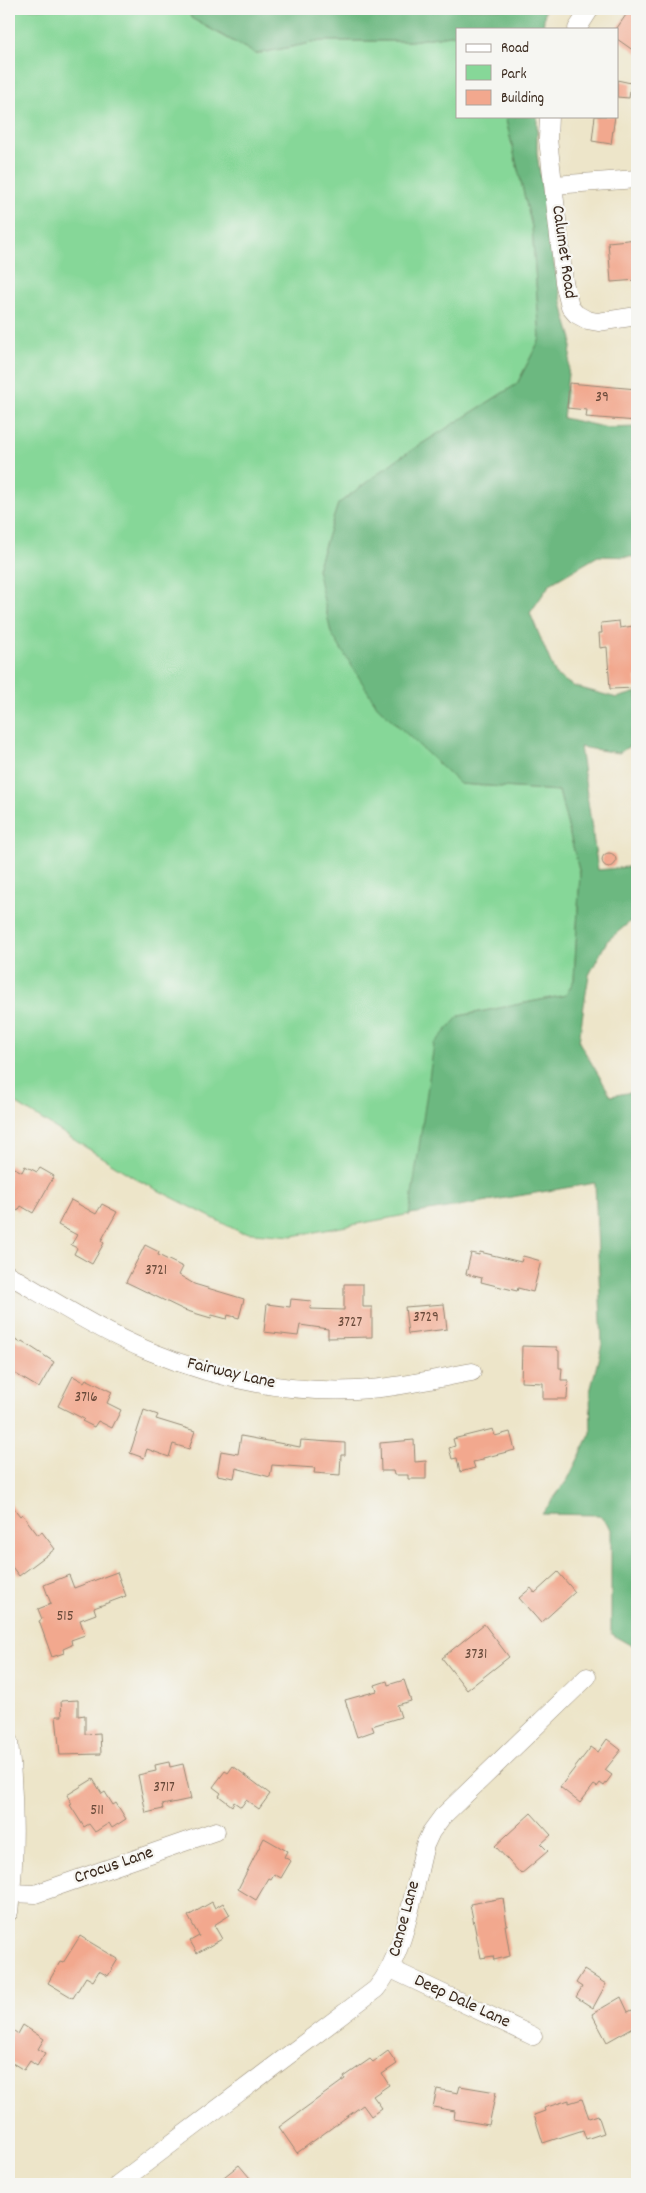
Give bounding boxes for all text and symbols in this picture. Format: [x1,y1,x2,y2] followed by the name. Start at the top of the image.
[456,28,618,118] legend
[501,38,529,60] text: Road
[501,64,527,86] text: Park
[501,88,544,110] text: Building
[544,204,582,300] street label: Calumet Road
[595,387,609,409] house number: 39
[145,1260,167,1282] house number: 3721
[413,1307,439,1329] house number: 3729
[338,1312,363,1334] house number: 3727
[184,1352,278,1396] street label: Fairway Lane
[74,1387,98,1409] house number: 3716
[56,1606,74,1628] house number: 515
[465,1644,487,1666] house number: 3731
[153,1777,175,1799] house number: 3717
[90,1800,104,1822] house number: 511
[71,1841,157,1891] street label: Crocus Lane
[383,1878,427,1960] street label: Canoe Lane
[410,1969,514,2035] street label: Deep Dale Lane

